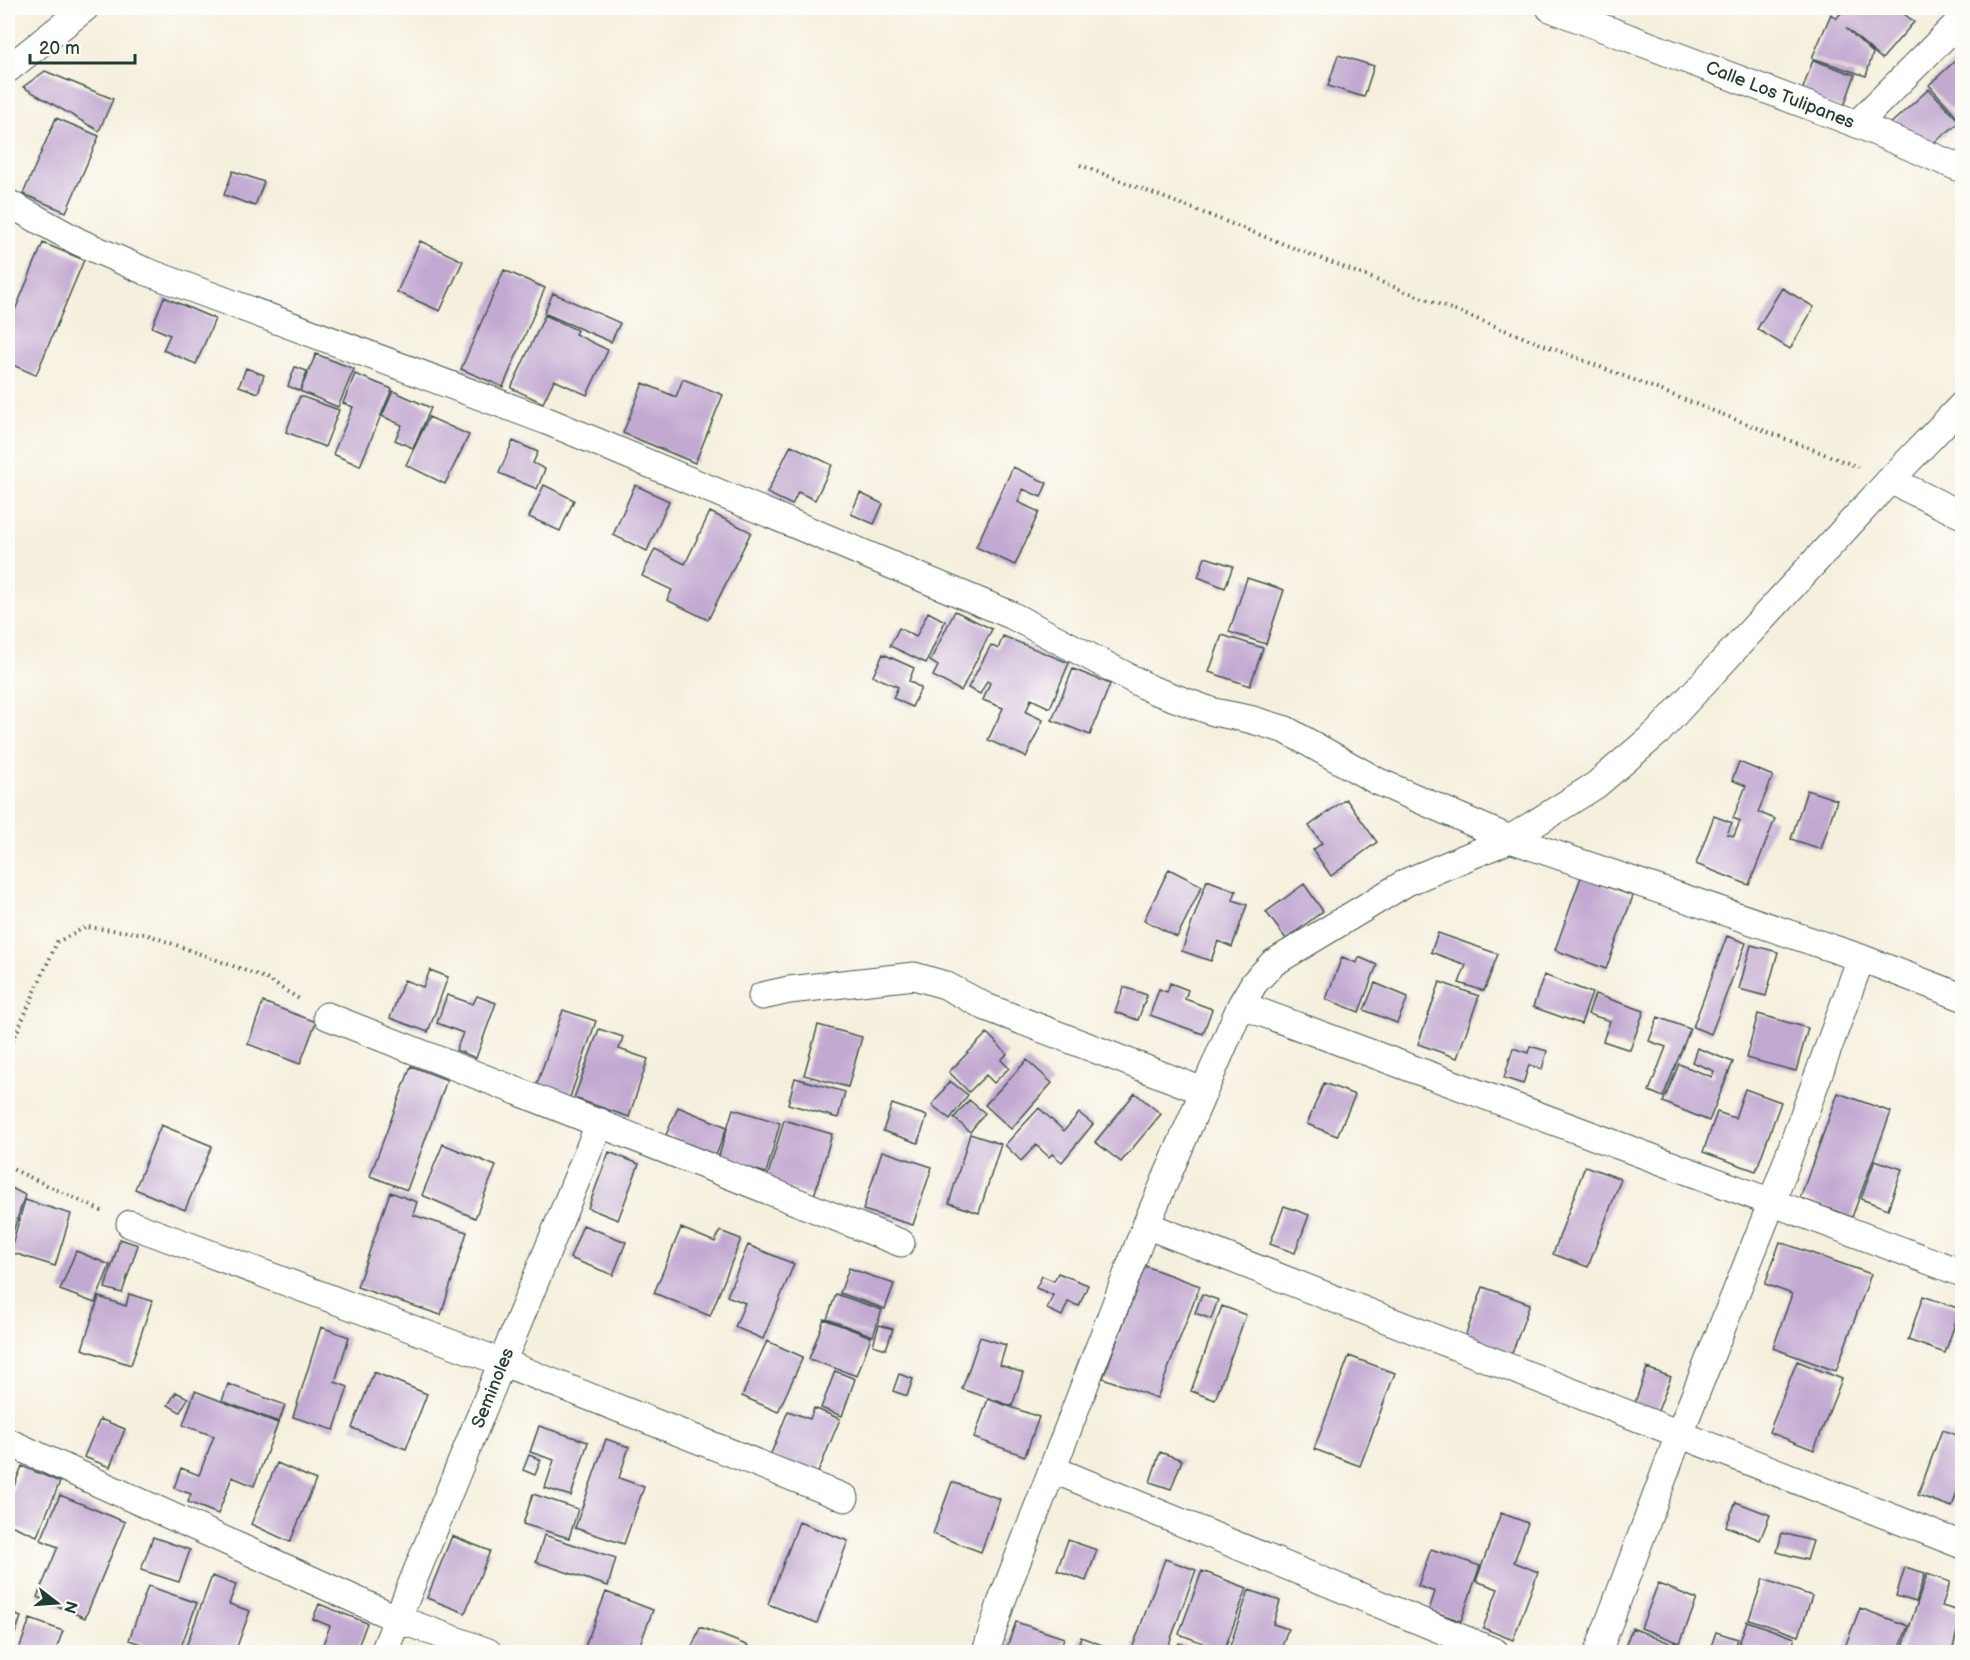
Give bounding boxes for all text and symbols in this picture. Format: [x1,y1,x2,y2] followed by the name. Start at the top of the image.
[30,27,135,65] scale bar
[39,38,80,59] text: 20 m
[1703,57,1857,133] street label: Calle Los Tulipanes
[467,1345,519,1431] street label: Seminoles
[27,1573,87,1633] north arrow
[59,1598,81,1615] text: N

